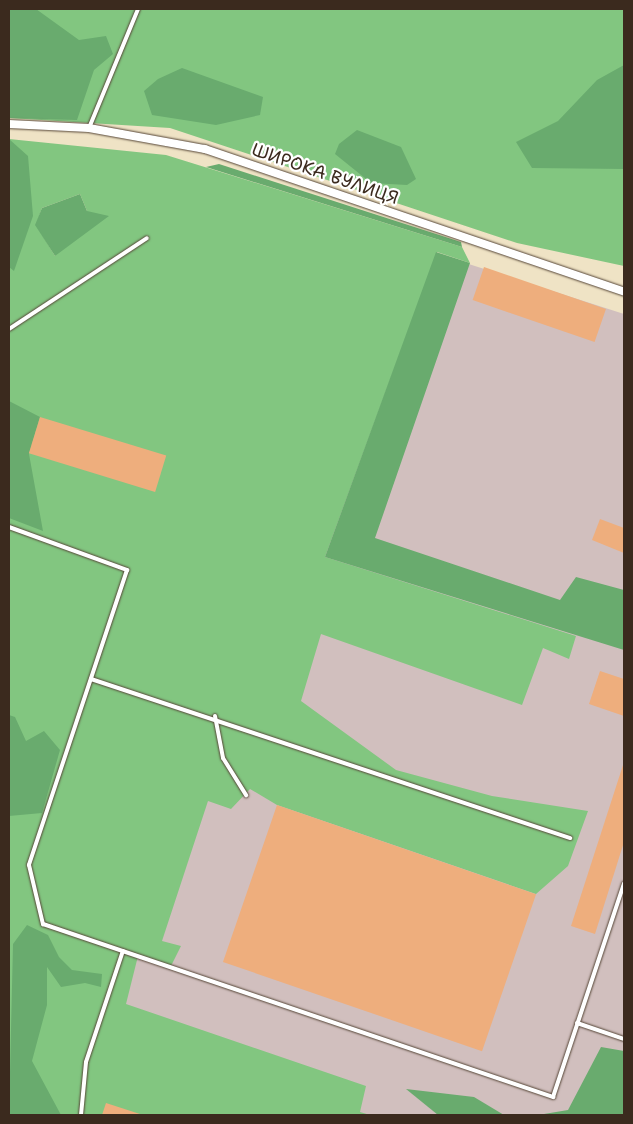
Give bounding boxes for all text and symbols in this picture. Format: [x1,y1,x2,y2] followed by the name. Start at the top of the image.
[249,139,401,209] street label: ШИРОКА ВУЛИЦЯ

